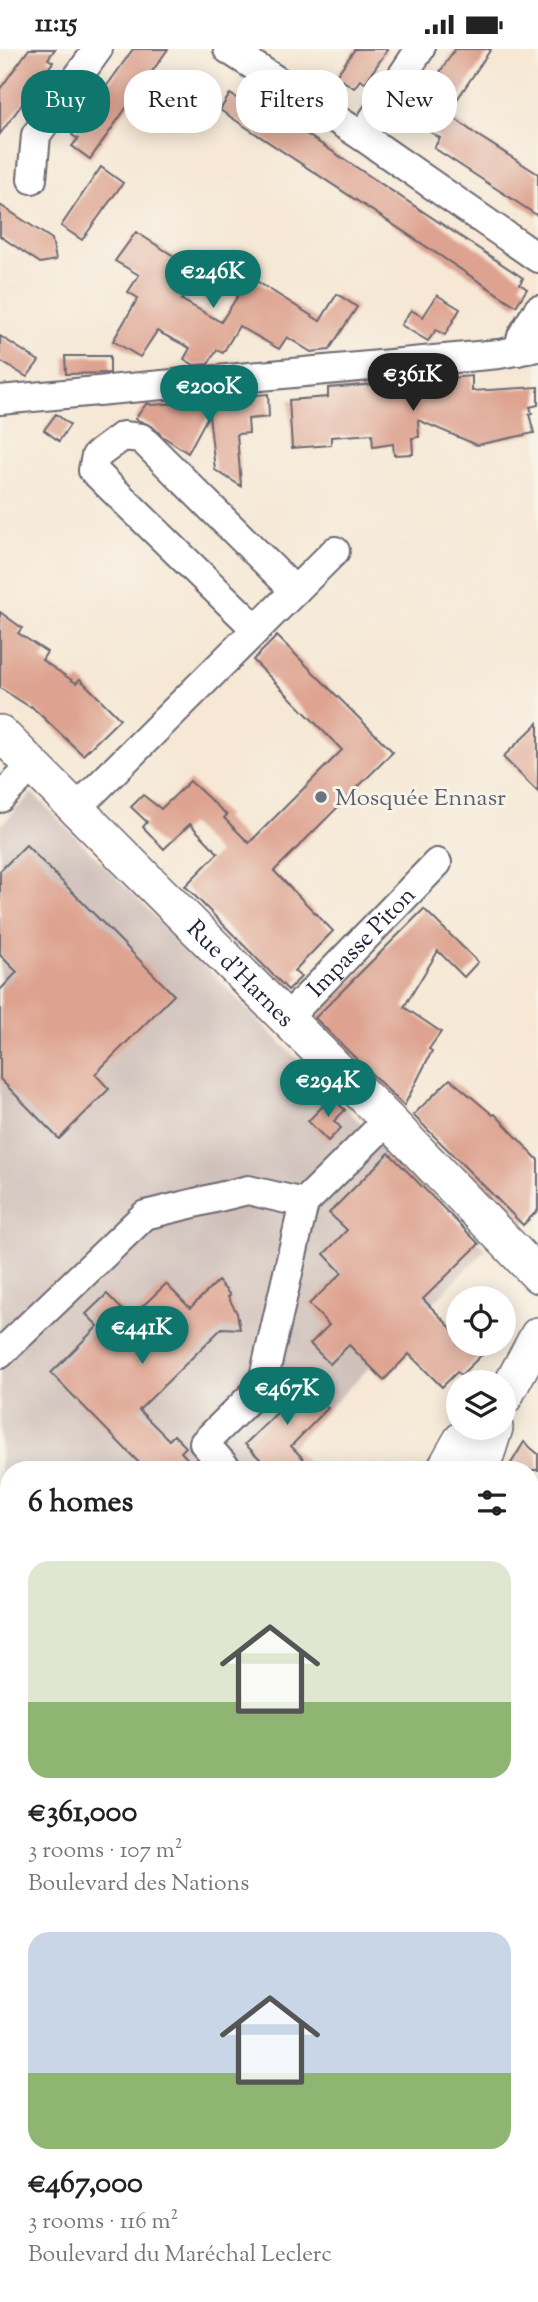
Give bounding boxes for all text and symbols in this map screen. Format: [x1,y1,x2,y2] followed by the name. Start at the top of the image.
[35,6,77,43] text: 11:15
[21,70,110,133] chip: Buy
[124,70,222,133] chip: Rent
[236,70,348,133] chip: Filters
[362,70,457,133] chip: New
[164,251,262,310] pin: €246K
[181,256,245,289] text: €246K
[364,353,462,413] pin: €361K
[384,359,442,392] text: €361K
[160,365,258,425] pin: €200K
[176,371,242,404] text: €200K
[335,782,506,816] place label: Mosquée Ennasr
[313,789,329,805] marker: Mosquée Ennasr
[301,880,424,1006] street label: Impasse Piton
[178,913,301,1036] street label: Rue d'Harnes
[279,1059,377,1119] pin: €294K
[296,1065,360,1098] text: €294K
[446,1286,516,1440] map controls
[446,1286,516,1356] button: locate
[93,1307,191,1366] pin: €441K
[112,1312,172,1345] text: €441K
[238,1367,336,1427] pin: €467K
[446,1370,516,1440] button: layers
[255,1373,319,1406] text: €467K
[28,1482,133,1525] text: 6 homes
[473,1484,511,1522] icon: filters
[207,1606,333,1732] icon: home
[28,1792,137,1835] text: €361,000
[28,1835,183,1868] text: 3 rooms · 107 m²
[28,1868,249,1901] text: Boulevard des Nations
[207,1977,333,2103] icon: home
[28,2163,143,2206] text: €467,000
[28,2206,178,2239] text: 3 rooms · 116 m²
[28,2239,332,2272] text: Boulevard du Maréchal Leclerc

